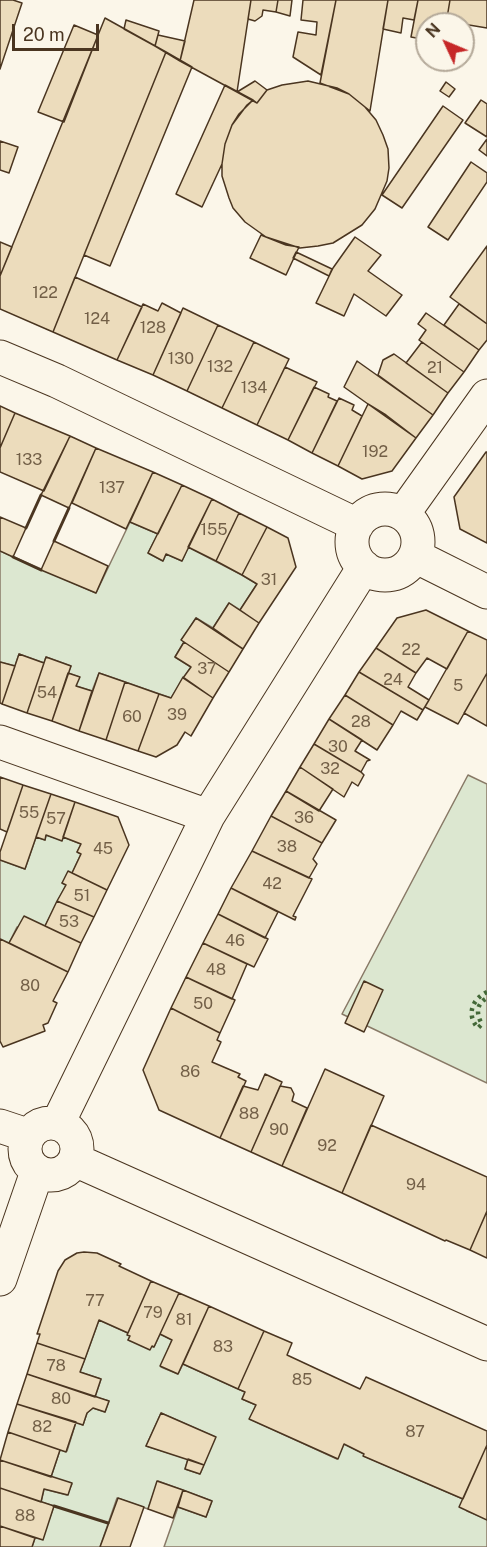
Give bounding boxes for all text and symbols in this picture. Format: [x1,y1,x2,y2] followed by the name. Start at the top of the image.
[15,12,102,50] scale bar
[415,12,475,72] north arrow
[422,19,444,42] text: N
[23,24,65,45] text: 20 m
[32,283,58,303] house number: 122
[84,309,110,329] house number: 124
[140,318,166,338] house number: 128
[168,349,194,369] house number: 130
[207,357,233,377] house number: 132
[427,358,443,378] house number: 21
[241,378,267,398] house number: 134
[362,442,388,462] house number: 192
[16,450,42,470] house number: 133
[99,478,125,498] house number: 137
[200,520,228,540] house number: 155
[261,570,277,590] house number: 31
[401,640,421,660] house number: 22
[197,659,217,679] house number: 37
[383,670,403,690] house number: 24
[453,676,463,696] house number: 5
[37,683,57,703] house number: 54
[167,705,187,725] house number: 39
[122,707,142,727] house number: 60
[351,712,371,732] house number: 28
[328,737,348,757] house number: 30
[320,759,340,779] house number: 32
[19,803,39,823] house number: 55
[294,808,314,828] house number: 36
[46,809,66,829] house number: 57
[277,837,297,857] house number: 38
[93,839,113,859] house number: 45
[262,874,282,894] house number: 42
[74,886,90,906] house number: 51
[59,912,79,932] house number: 53
[225,931,245,951] house number: 46
[206,960,226,980] house number: 48
[20,976,40,996] house number: 80
[193,994,213,1014] house number: 50
[180,1062,200,1082] house number: 86
[239,1104,259,1124] house number: 88
[269,1120,289,1140] house number: 90
[317,1136,337,1156] house number: 92
[406,1175,426,1195] house number: 94
[85,1291,105,1311] house number: 77
[143,1303,163,1323] house number: 79
[176,1310,192,1330] house number: 81
[213,1337,233,1357] house number: 83
[46,1356,66,1376] house number: 78
[292,1370,312,1390] house number: 85
[51,1389,71,1409] house number: 80
[32,1417,52,1437] house number: 82
[405,1422,425,1442] house number: 87
[15,1506,35,1526] house number: 88

